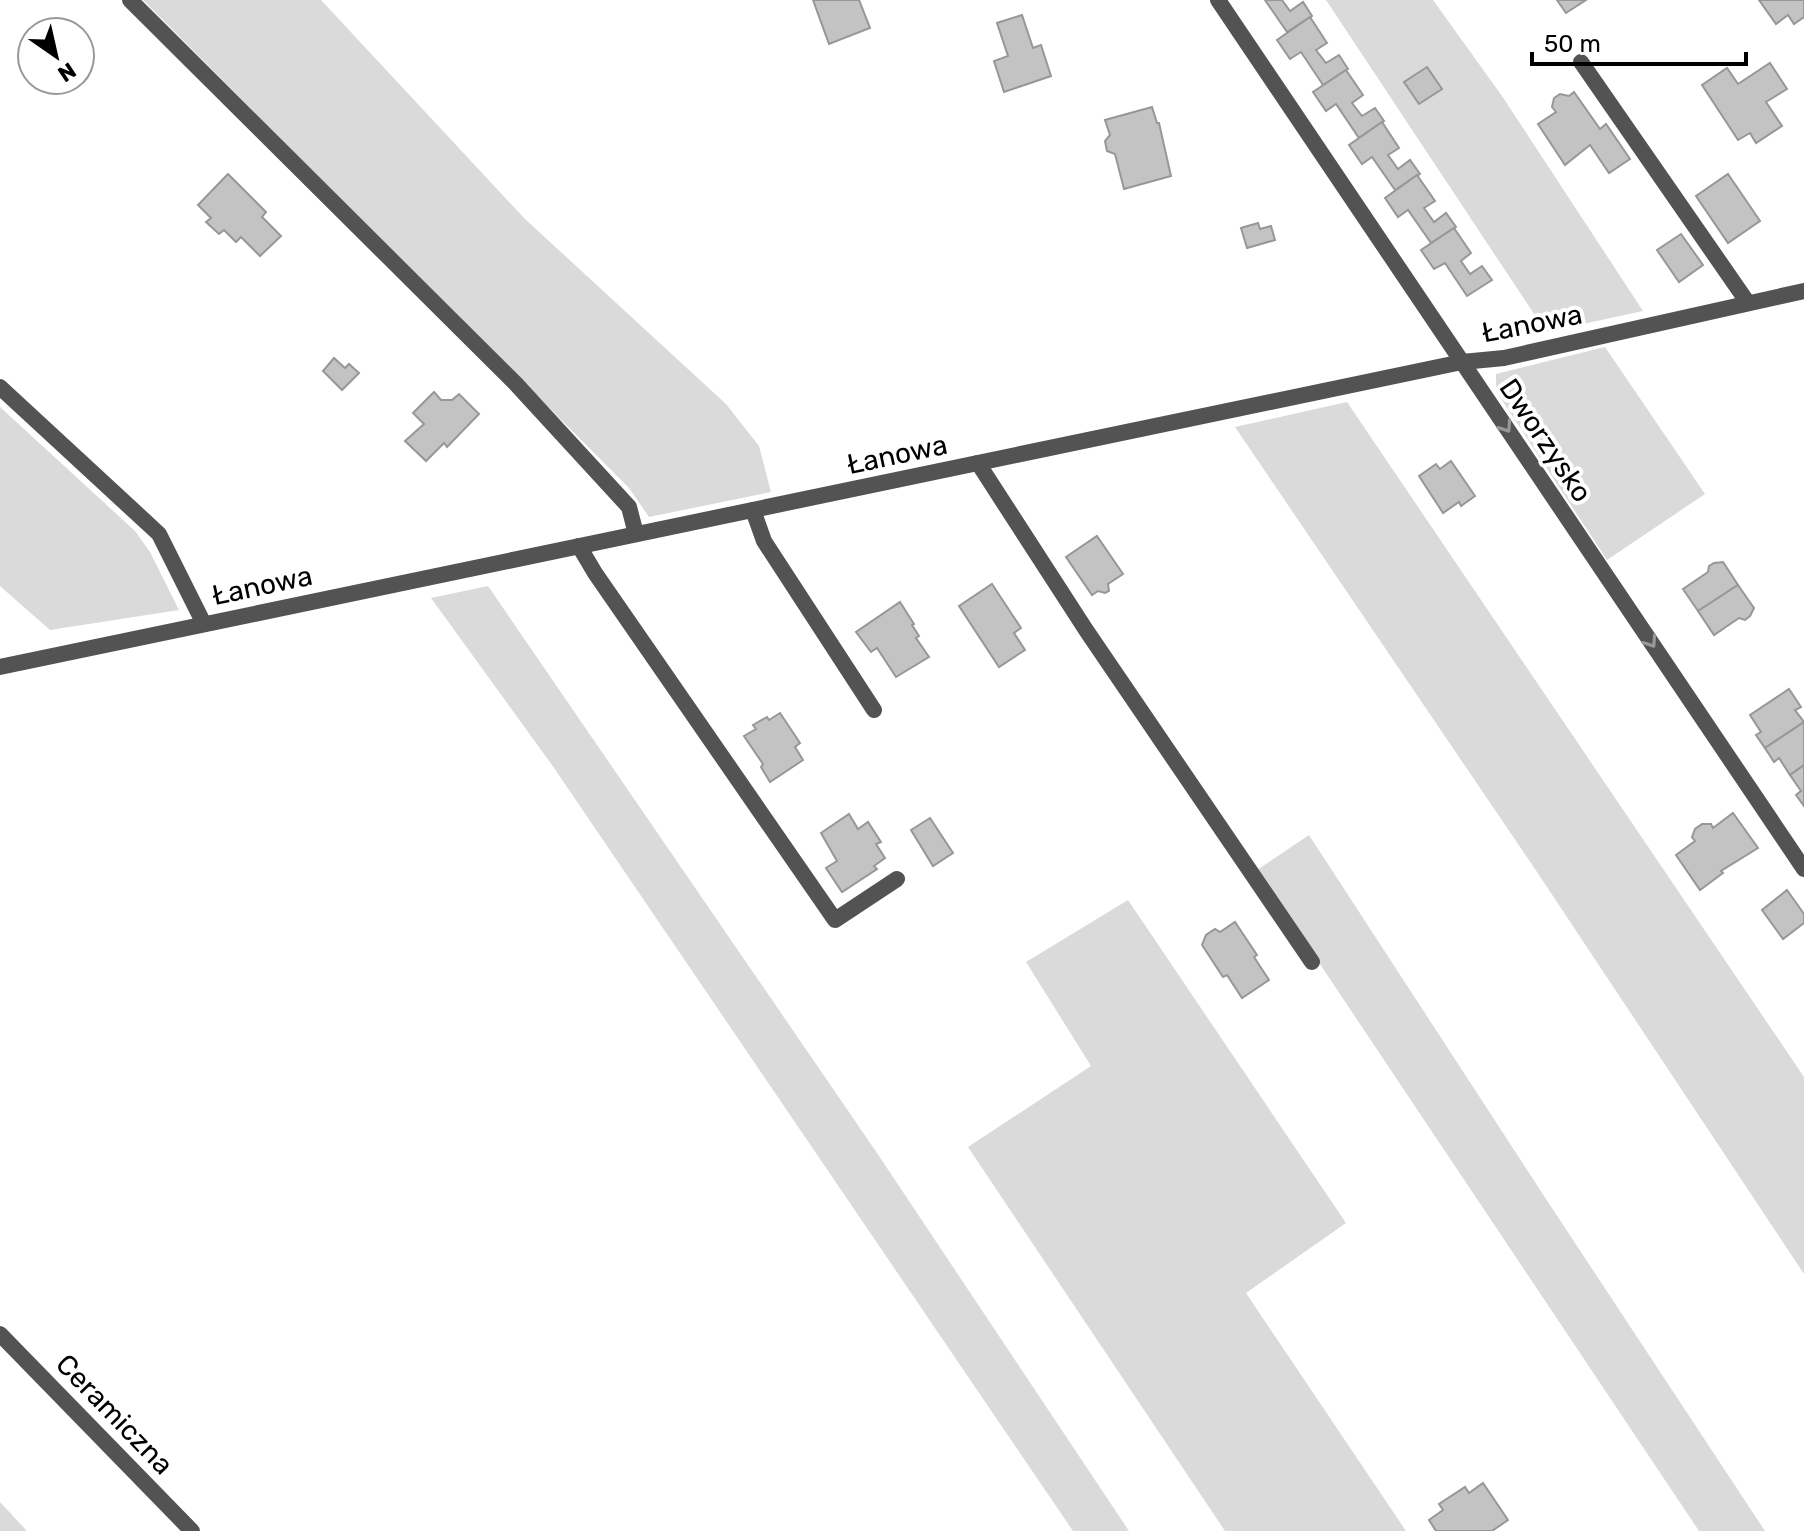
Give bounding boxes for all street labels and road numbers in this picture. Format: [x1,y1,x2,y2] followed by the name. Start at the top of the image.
[1479,298,1585,349] street label: Łanowa
[1492,372,1599,508] street label: Dworzysko
[844,428,950,481] street label: Łanowa
[209,559,315,612] street label: Łanowa
[49,1347,180,1481] street label: Ceramiczna

